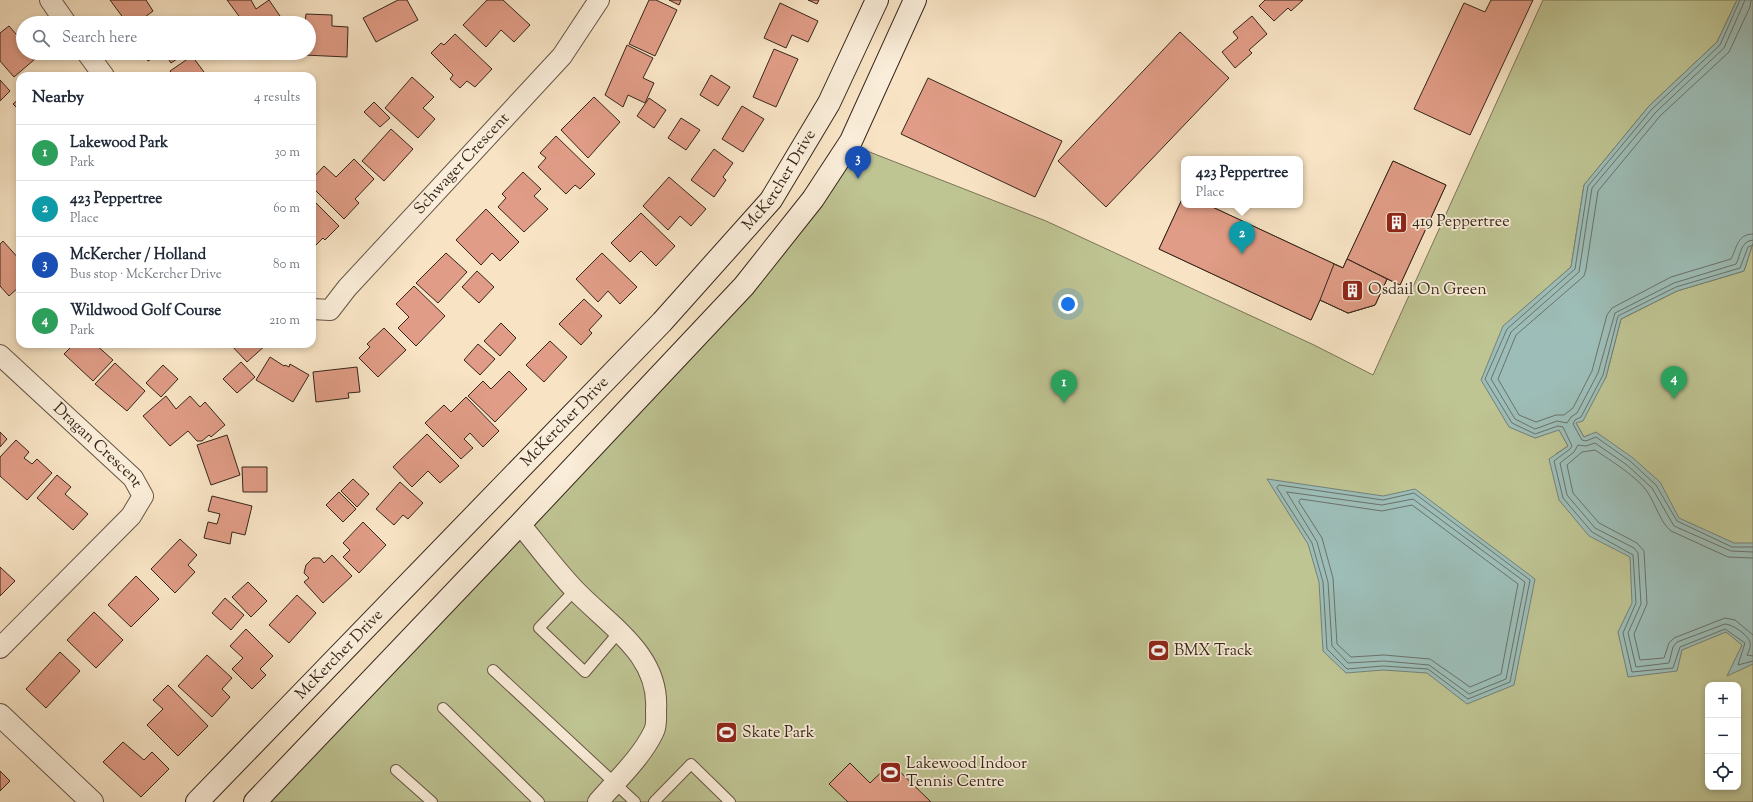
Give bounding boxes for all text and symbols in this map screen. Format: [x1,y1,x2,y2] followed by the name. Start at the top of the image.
[16,16,316,60] search box
[30,27,52,49] icon: search
[62,28,137,49] text: Search here
[32,86,84,110] text: Nearby
[254,89,300,107] text: 4 results
[409,107,516,220] street label: Schwager Crescent
[737,125,822,236] street label: McKercher Drive
[70,133,168,154] text: Lakewood Park
[43,144,47,162] text: 1
[274,144,300,162] text: 30 m
[845,146,871,179] pin: 3
[70,154,95,172] text: Park
[1181,156,1303,208] popup
[1196,163,1288,184] text: 423 Peppertree
[1196,184,1225,202] text: Place
[70,189,162,210] text: 423 Peppertree
[42,200,48,218] text: 2
[273,200,300,218] text: 60 m
[1384,209,1410,235] building icon: 419 Peppertree
[70,210,99,228] text: Place
[1412,211,1510,234] place label: 419 Peppertree
[1229,221,1255,254] pin: 2
[70,245,206,266] text: McKercher / Holland
[42,256,48,274] text: 3
[273,256,300,274] text: 80 m
[70,266,222,284] text: Bus stop · McKercher Drive
[1340,277,1366,303] building icon: Osdail On Green
[1368,279,1487,302] place label: Osdail On Green
[1058,294,1078,314] your location
[70,301,221,322] text: Wildwood Golf Course
[42,312,48,330] text: 4
[269,312,300,330] text: 210 m
[70,322,95,340] text: Park
[1661,366,1687,399] pin: 4
[1051,370,1077,403] pin: 1
[516,372,614,472] street label: McKercher Drive
[47,398,148,493] street label: Dragan Crescent
[290,604,389,705] street label: McKercher Drive
[1145,638,1171,664] sports icon: BMX Track
[1174,640,1253,663] place label: BMX Track
[1705,682,1741,790] map controls
[1705,682,1741,718] button: +
[1705,718,1741,754] button: −
[713,720,739,746] sports icon: Skate Park
[742,722,815,745] place label: Skate Park
[906,753,1027,794] place label: Lakewood Indoor Tennis Centre
[1705,754,1741,790] button: locate
[878,760,904,786] sports icon: Lakewood Indoor Tennis Centre

